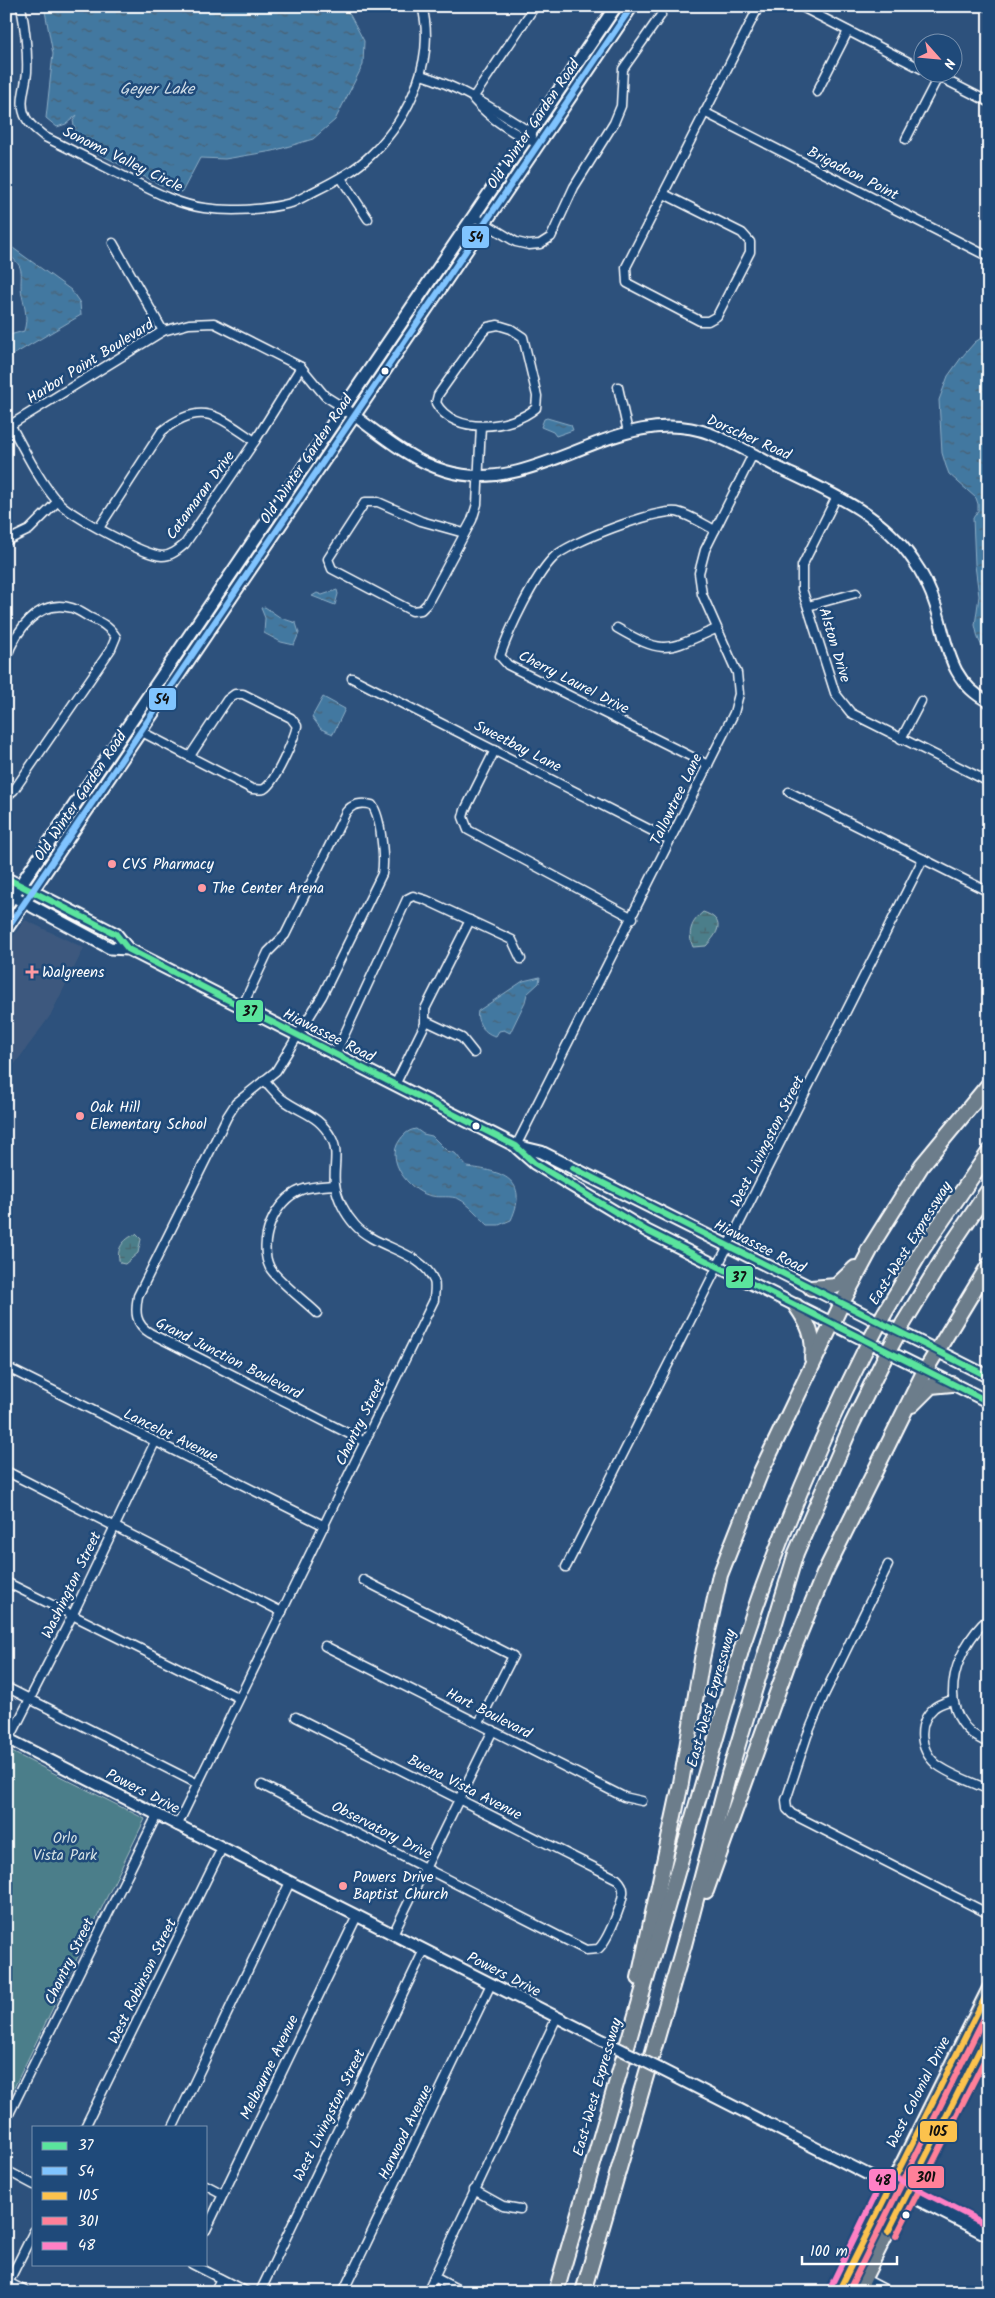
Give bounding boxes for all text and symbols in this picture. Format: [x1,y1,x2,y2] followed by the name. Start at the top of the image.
[912,32,962,82] north arrow
[481,54,587,195] street label: Old Winter Garden Road
[937,55,961,73] text: N
[120,77,196,102] water label: Geyer Lake
[58,120,187,200] street label: Sonoma Valley Circle
[803,141,903,207] street label: Brigadoon Point
[461,225,490,249] line badge: 54
[468,227,484,249] text: 54
[22,313,159,411] street label: Harbor Point Boulevard
[380,366,390,376] unlabelled marker
[254,389,360,530] street label: Old Winter Garden Road
[702,409,795,467] street label: Dorscher Road
[160,446,242,545] street label: Catamaran Drive
[811,605,857,686] street label: Alston Drive
[514,645,634,721] street label: Cherry Laurel Drive
[148,687,177,711] line badge: 54
[154,689,170,711] text: 54
[470,715,566,779] street label: Sweetbay Lane
[28,726,134,867] street label: Old Winter Garden Road
[644,749,710,849] street label: Tallowtree Lane
[122,853,215,877] place label: CVS Pharmacy
[106,858,118,870] marker: CVS Pharmacy
[212,877,324,901] place label: The Center Arena
[196,882,208,894] marker: The Center Arena
[42,961,105,985] place label: Walgreens
[26,966,38,978] marker: Walgreens
[235,999,264,1023] line badge: 37
[242,1001,258,1023] text: 37
[278,1002,379,1070] street label: Hiawassee Road
[724,1071,811,1211] street label: West Livingston Street
[90,1096,207,1137] place label: Oak Hill Elementary School
[74,1110,86,1122] marker: Oak Hill Elementary School
[471,1121,481,1131] unlabelled marker
[863,1176,959,1310] street label: East-West Expressway
[709,1213,810,1281] street label: Hiawassee Road
[725,1265,754,1289] line badge: 37
[731,1267,747,1289] text: 37
[151,1312,306,1406] street label: Grand Junction Boulevard
[330,1375,392,1470] street label: Chantry Street
[119,1403,222,1469] street label: Lancelot Avenue
[36,1528,108,1643] street label: Washington Street
[681,1626,743,1770] street label: East-West Expressway
[441,1682,536,1746] street label: Hart Boulevard
[403,1749,526,1827] street label: Buena Vista Avenue
[101,1763,184,1821] street label: Powers Drive
[327,1795,436,1867] street label: Observatory Drive
[33,1827,98,1868] park label: Orlo Vista Park
[353,1866,448,1907] place label: Powers Drive Baptist Church
[337,1880,349,1892] marker: Powers Drive Baptist Church
[39,1914,101,2009] street label: Chantry Street
[102,1914,184,2048] street label: West Robinson Street
[462,1946,545,2004] street label: Powers Drive
[234,2011,306,2124] street label: Melbourne Avenue
[567,2015,629,2159] street label: East-West Expressway
[880,2032,958,2152] street label: West Colonial Drive
[287,2045,372,2186] street label: West Livingston Street
[372,2080,439,2184] street label: Harwood Avenue
[919,2120,958,2143] line badge: 105
[929,2121,949,2143] text: 105
[32,2126,208,2266] legend
[78,2134,95,2158] text: 37
[78,2160,94,2184] text: 54
[907,2165,945,2189] line badge: 301
[915,2167,936,2189] text: 301
[868,2168,897,2192] line badge: 48
[875,2170,892,2192] text: 48
[78,2184,99,2208] text: 105
[78,2210,99,2234] text: 301
[901,2210,911,2220] unlabelled marker
[802,2233,898,2265] scale bar
[78,2234,96,2258] text: 48
[810,2240,848,2264] text: 100 m

